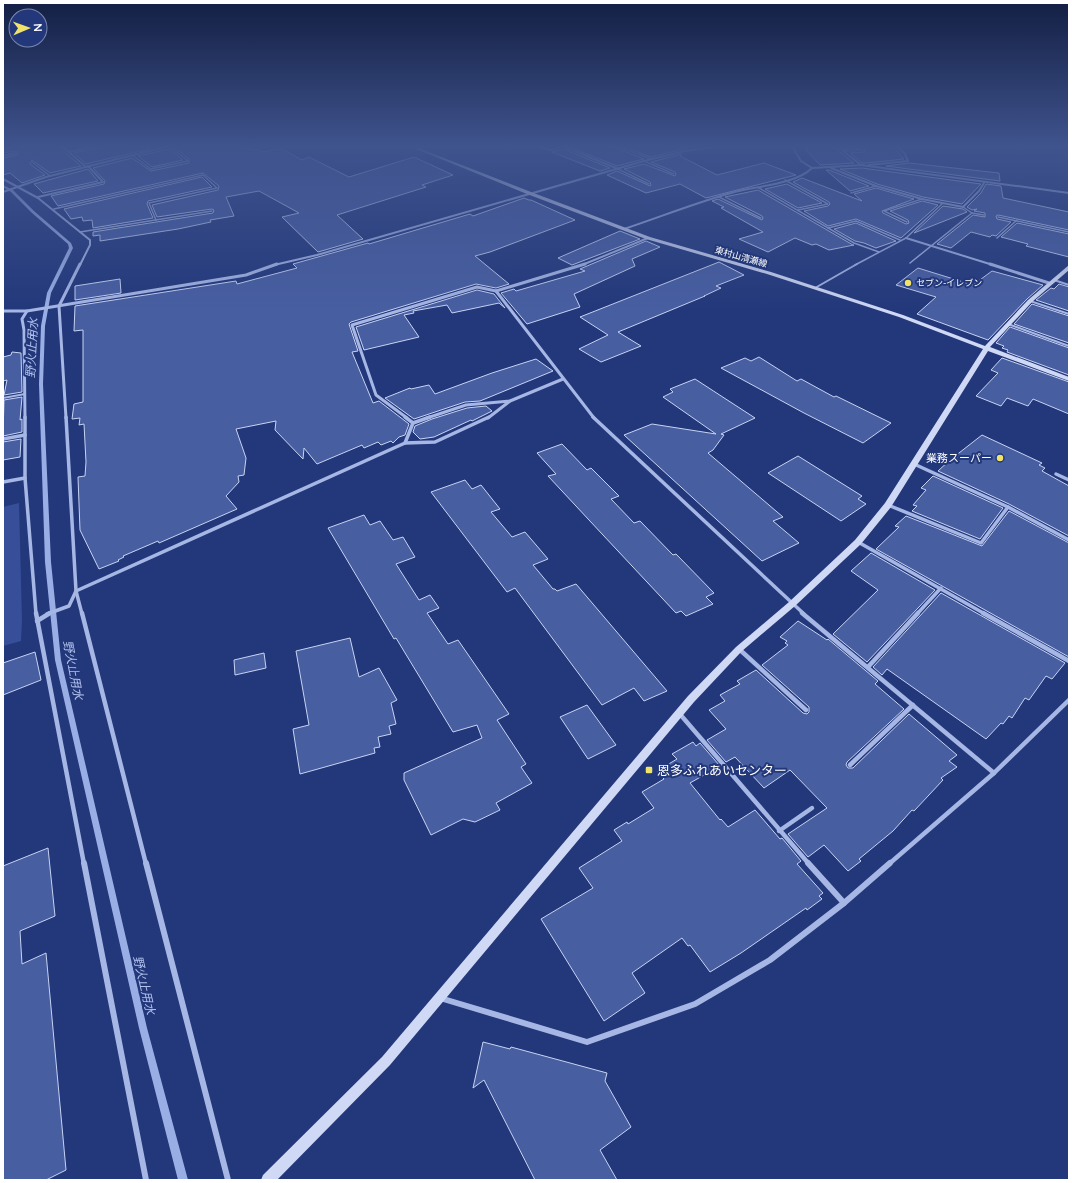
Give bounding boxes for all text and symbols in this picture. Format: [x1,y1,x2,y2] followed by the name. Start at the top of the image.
[8,8,48,48] north arrow
[32,23,45,32] text: N
[714,244,770,270] street label: 東村山清瀬線
[916,277,982,288] place label: セブン-イレブン
[903,278,913,288] marker: セブン-イレブン
[22,316,41,378] water label: 野火止用水
[926,451,992,464] place label: 業務スーパー
[995,453,1005,463] marker: 業務スーパー
[60,639,87,703] water label: 野火止用水
[657,762,787,778] place label: 恩多ふれあいセンター
[644,765,654,775] marker: 恩多ふれあいセンター
[130,954,159,1018] water label: 野火止用水

